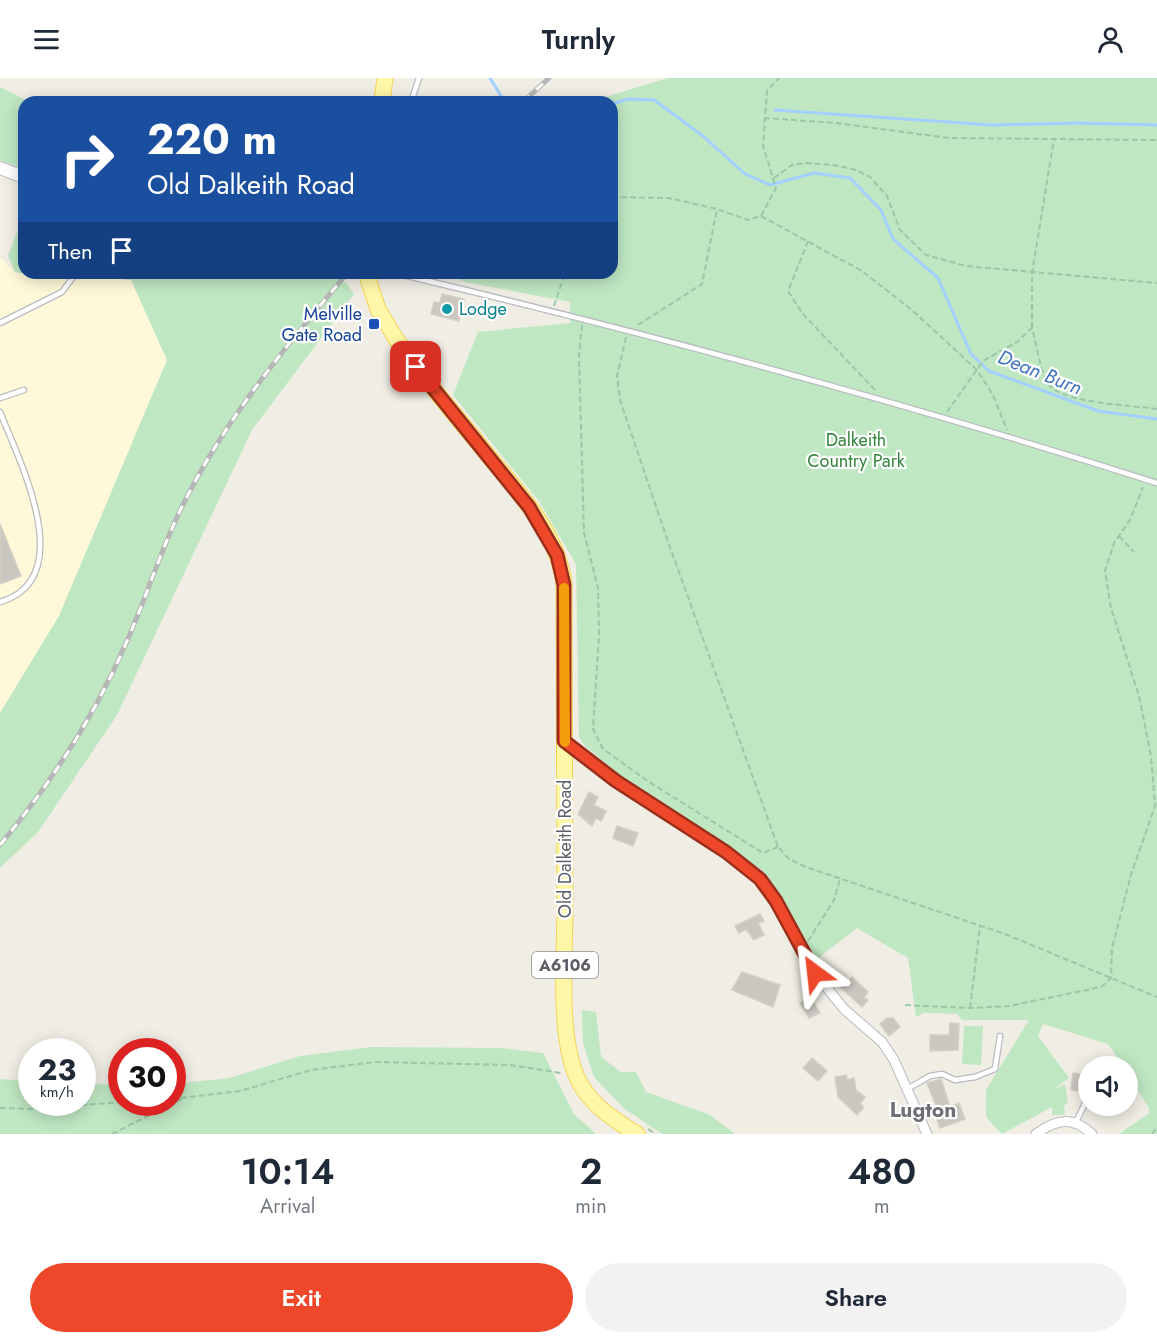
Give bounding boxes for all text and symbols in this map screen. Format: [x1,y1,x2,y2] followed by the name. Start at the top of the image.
[542,20,615,59] text: Turnly
[30,23,63,56] icon: menu
[1094,23,1127,56] icon: person
[147,109,277,170] text: 220 m
[48,120,126,198] icon: right
[147,165,355,204] text: Old Dalkeith Road
[105,234,138,267] icon: arrive
[48,235,93,267] text: Then
[459,296,507,322] place label: Lodge
[282,301,362,348] place label: Melville Gate Road
[440,302,454,316] marker: Lodge
[367,317,381,331] marker: Melville Gate Road
[390,341,441,392] pin
[993,342,1086,402] water label: Dean Burn
[399,350,432,383] icon: arrive
[807,427,905,474] park label: Dalkeith Country Park
[552,780,578,918] street label: Old Dalkeith Road
[783,941,847,1005] position arrow
[532,952,598,978] road number: A6106
[108,1038,186,1116] speed limit sign: 30
[38,1048,76,1091] text: 23
[1078,1056,1138,1116] map controls
[1078,1056,1138,1116] button: sound
[40,1081,74,1103] text: km/h
[890,1095,956,1125] district label: Lugton
[241,1145,335,1197] text: 10:14
[580,1145,602,1197] text: 2
[847,1145,916,1197] text: 480
[260,1192,315,1221] text: Arrival
[575,1192,607,1221] text: min
[874,1192,890,1221] text: m
[30,1263,573,1332] button: Exit
[585,1263,1127,1332] button: Share

